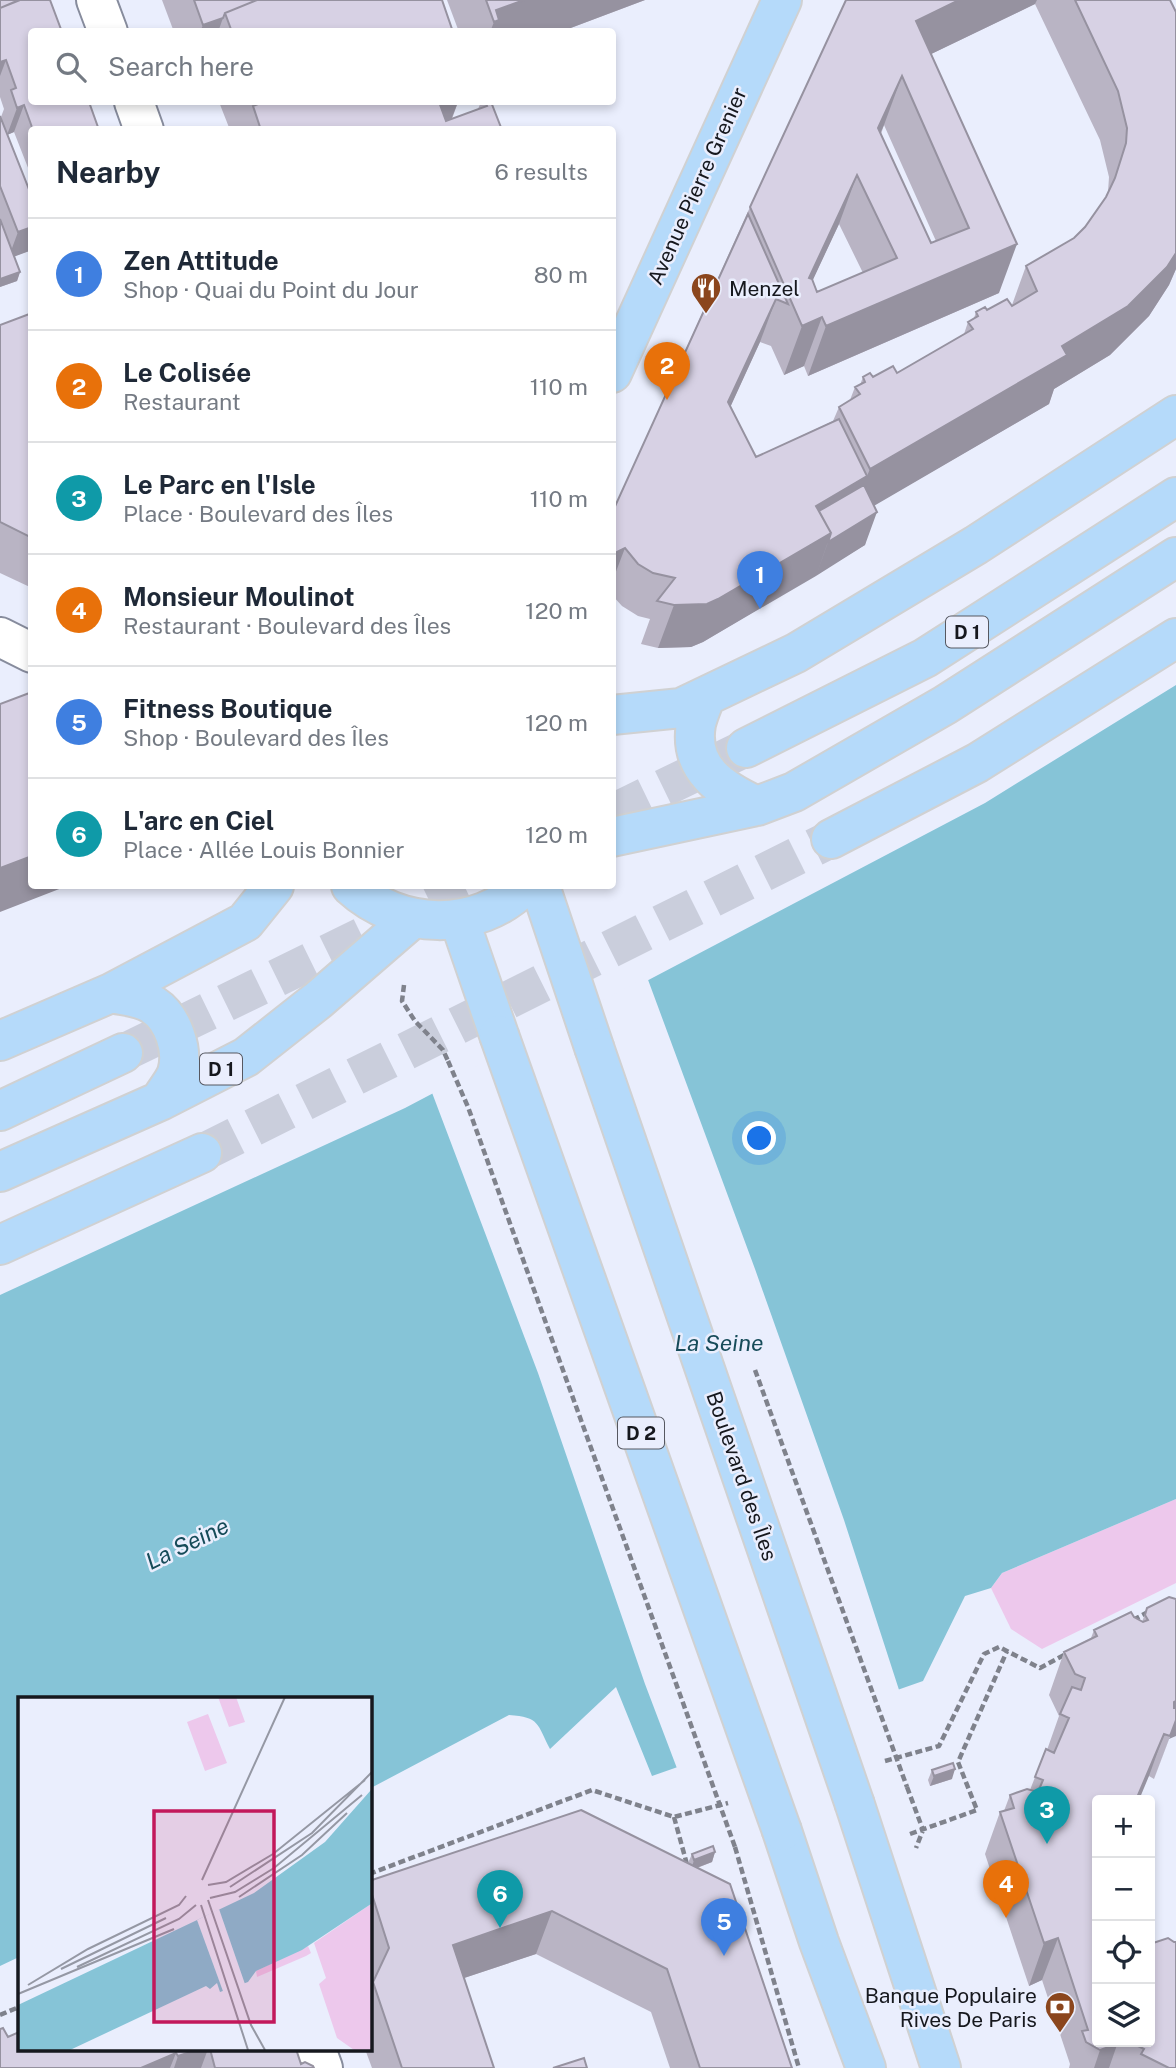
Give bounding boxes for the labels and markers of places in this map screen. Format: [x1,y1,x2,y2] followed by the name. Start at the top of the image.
[689,271,723,315] restaurant icon: Menzel
[729,276,800,301] place label: Menzel
[644,342,690,400] pin: 2
[737,551,783,609] pin: 1
[1024,1786,1070,1844] pin: 3
[983,1860,1029,1918] pin: 4
[477,1870,523,1928] pin: 6
[701,1898,747,1956] pin: 5
[865,1983,1037,2032] place label: Banque Populaire Rives De Paris
[1043,1990,1077,2034] bank icon: Banque Populaire Rives De Paris

